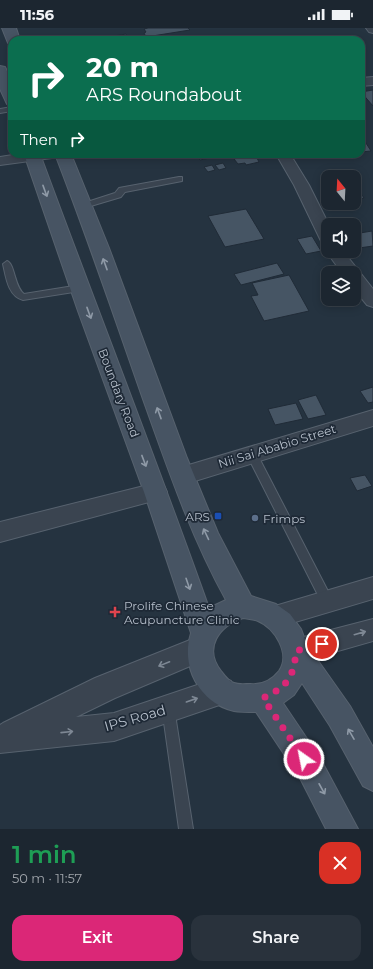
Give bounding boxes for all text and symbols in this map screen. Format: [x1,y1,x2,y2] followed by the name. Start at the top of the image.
[20,5,54,24] text: 11:56
[86,50,159,84] text: 20 m
[20,52,72,104] icon: right
[86,84,242,106] text: ARS Roundabout
[66,128,88,150] icon: right
[20,130,58,149] text: Then
[321,170,361,210] north arrow
[321,170,361,306] map controls
[42,184,50,196] one-way arrow
[321,218,361,258] button: sound
[101,259,109,271] one-way arrow
[321,266,361,306] button: layers
[85,307,93,319] one-way arrow
[95,347,143,439] street label: Boundary Road
[155,407,163,419] one-way arrow
[216,421,338,471] street label: Nii Sai Ababio Street
[141,455,149,467] one-way arrow
[185,509,210,524] place label: ARS
[213,511,223,521] marker: ARS
[263,511,305,526] place label: Frimps
[250,513,260,523] marker: Frimps
[201,529,209,541] one-way arrow
[184,577,192,589] one-way arrow
[124,598,240,627] place label: Prolife Chinese Acupuncture Clinic
[109,606,121,618] marker: Prolife Chinese Acupuncture Clinic
[305,627,339,661] pin
[354,629,367,636] one-way arrow
[311,633,333,655] icon: arrive
[158,661,170,669] one-way arrow
[186,696,198,704] one-way arrow
[102,701,168,735] street label: IPS Road
[60,728,73,736] one-way arrow
[346,728,354,740] one-way arrow
[283,738,325,780] position arrow
[319,783,327,795] one-way arrow
[12,840,76,869] text: 1 min
[319,842,361,884] button: close
[12,870,82,886] text: 50 m · 11:57
[12,915,183,961] button: Exit
[191,915,361,961] button: Share

